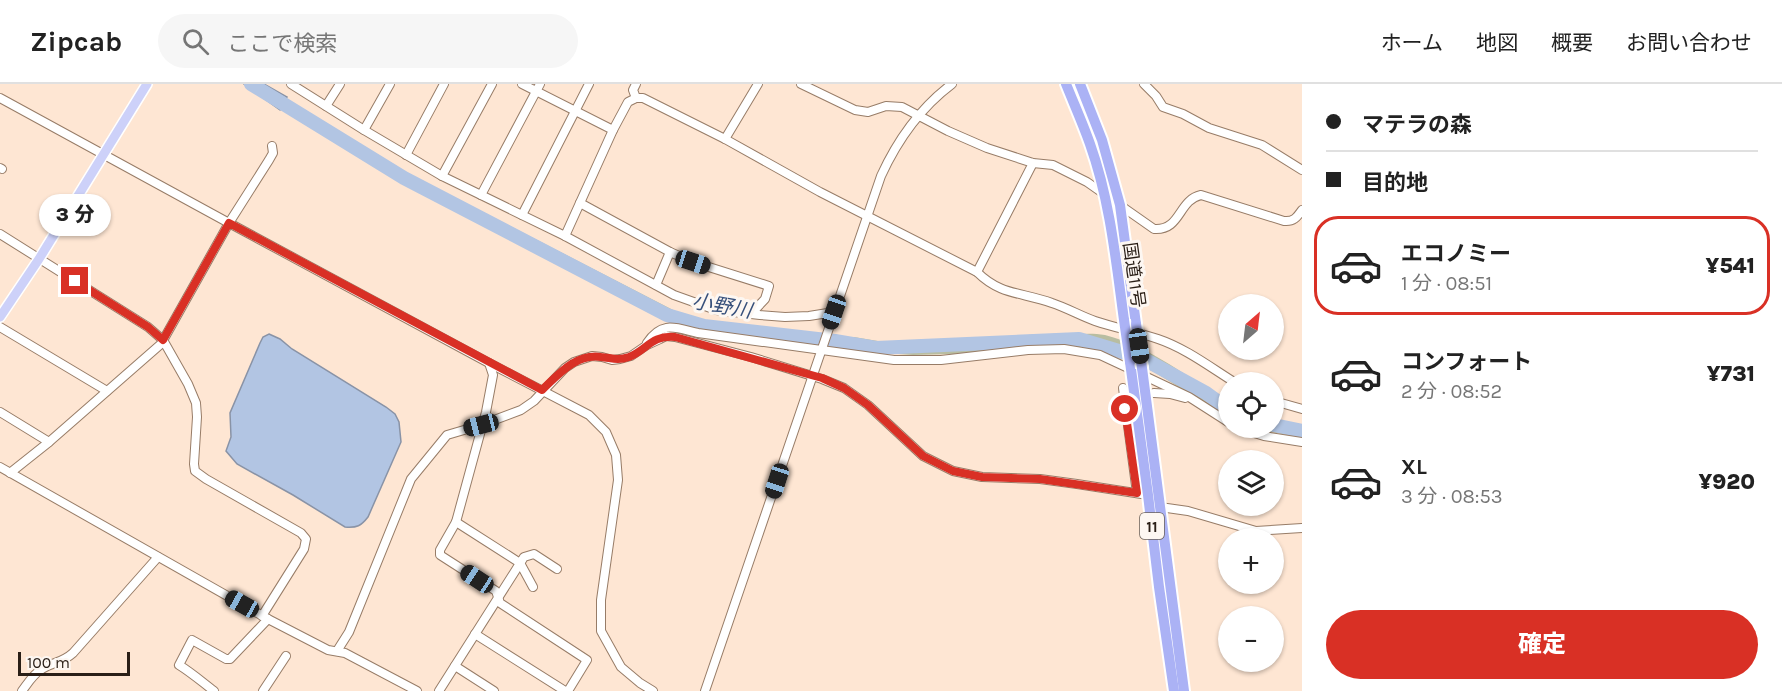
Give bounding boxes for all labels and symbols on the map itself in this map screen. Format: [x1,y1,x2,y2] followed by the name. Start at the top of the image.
[39,194,111,236] callout: 3 分
[1119,241,1149,309] street label: 国道11号
[673,248,713,276] car
[61,267,88,294] route end
[690,289,756,323] water label: 小野川
[820,292,848,332] car
[1218,294,1284,360] north arrow
[1128,327,1150,365] car
[1111,395,1138,422] route start
[461,412,501,438] car
[763,461,791,501] car
[1140,513,1164,539] road number: 11
[457,562,497,596] car
[222,587,262,621] car
[18,649,130,676] scale bar

